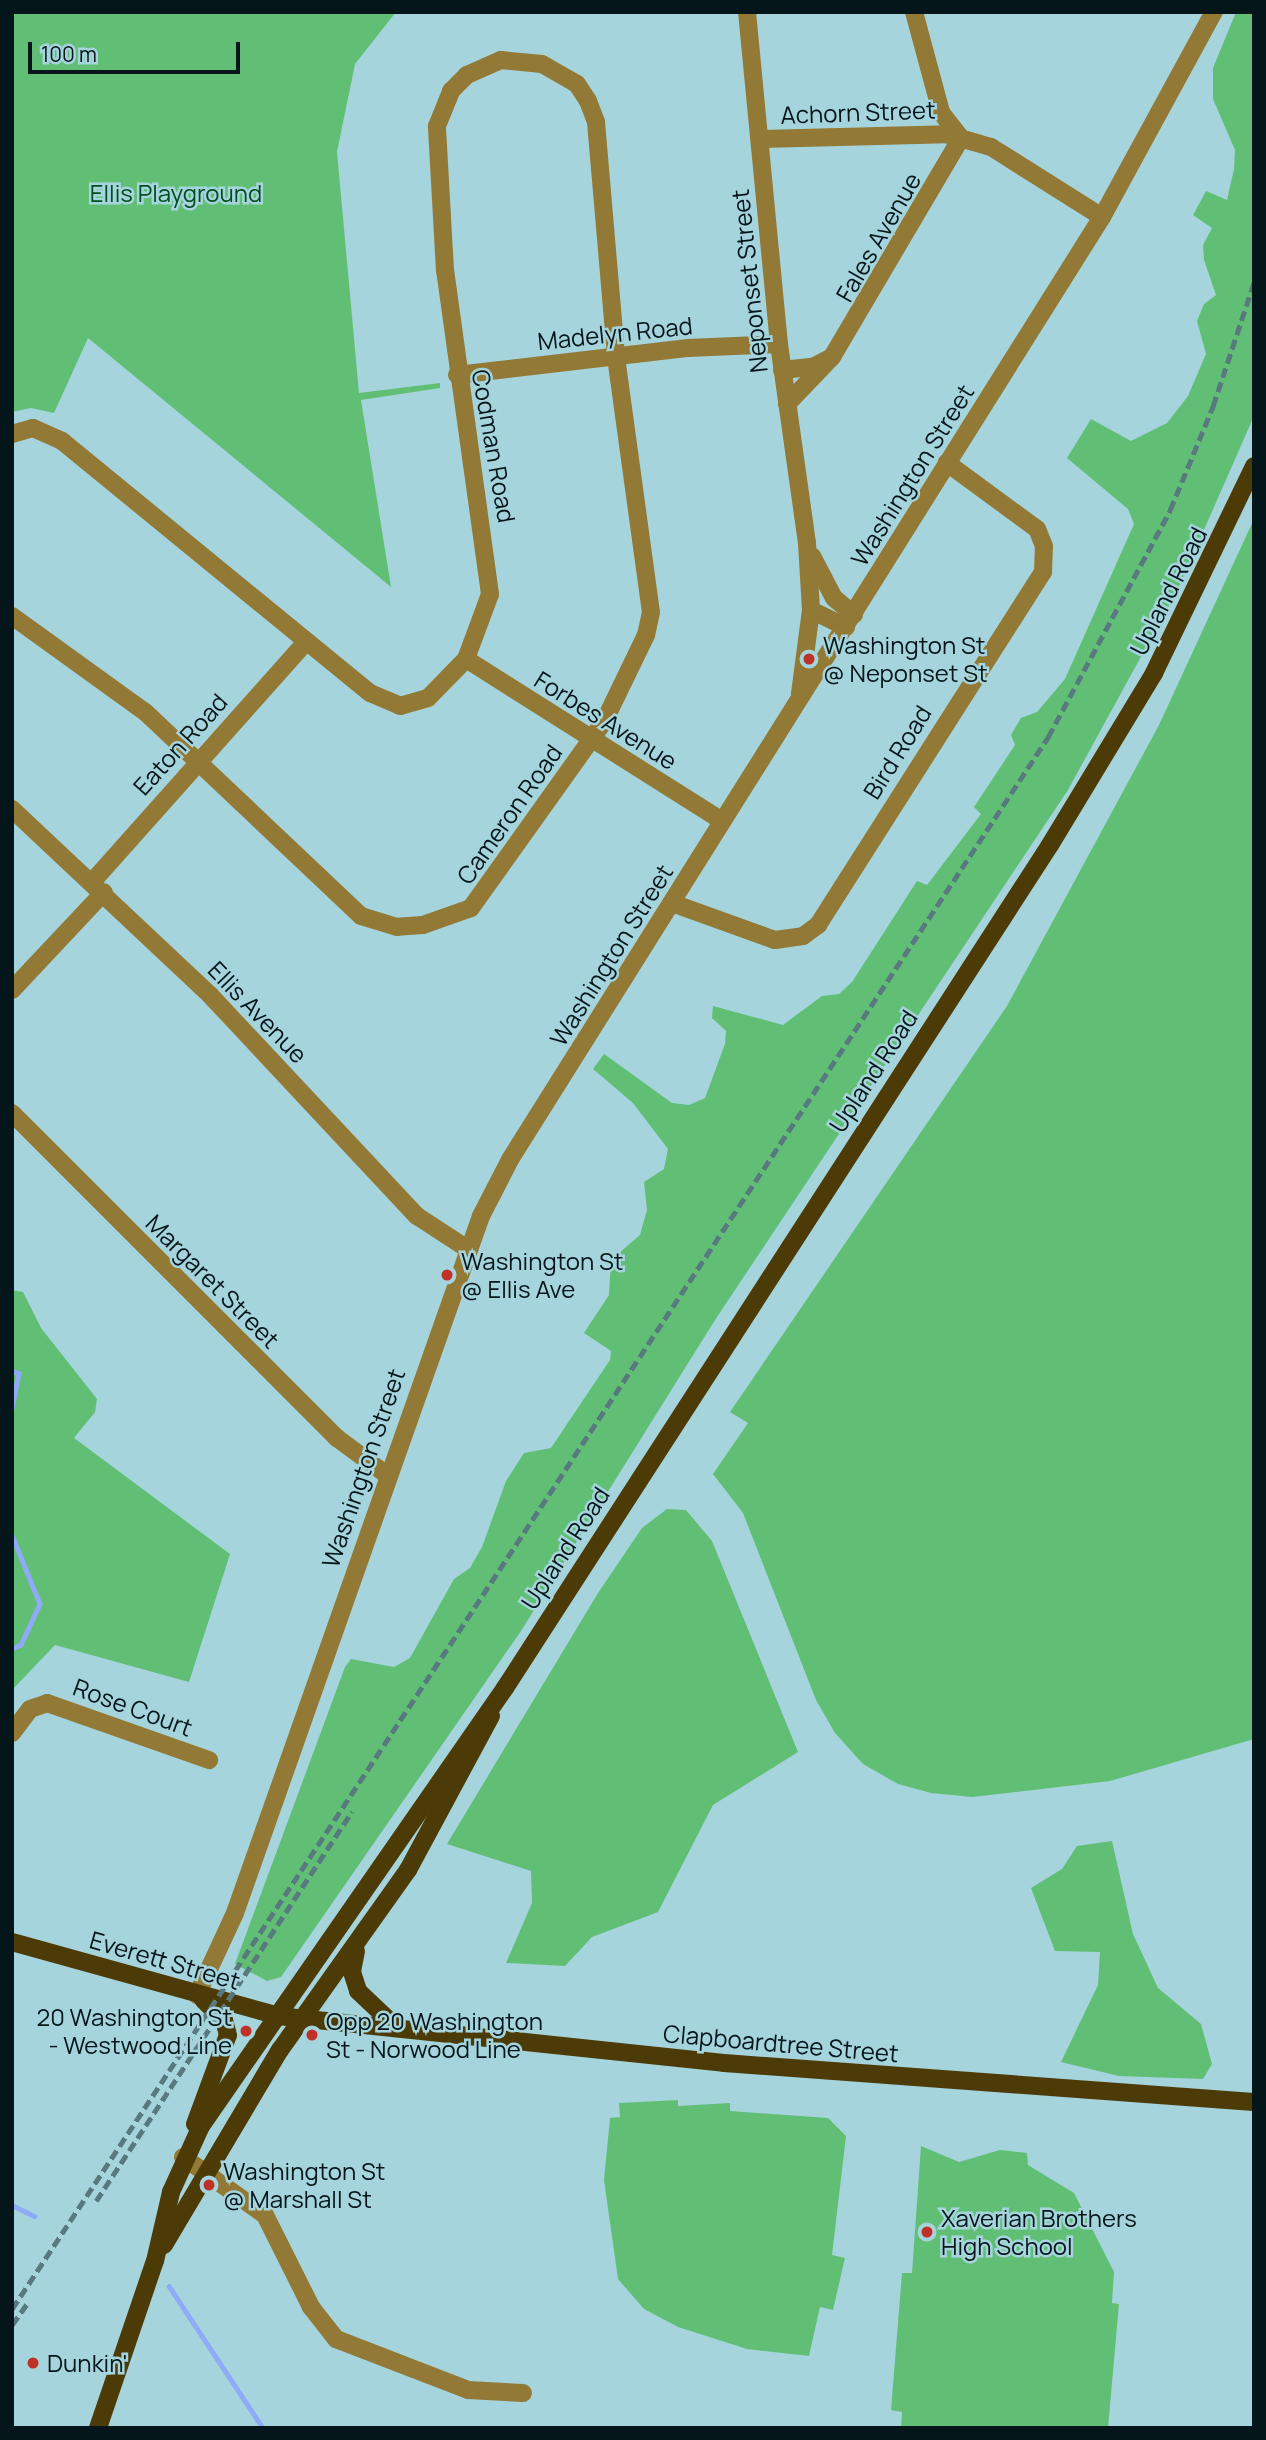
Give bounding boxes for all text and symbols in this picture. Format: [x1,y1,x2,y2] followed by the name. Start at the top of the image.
[32,28,243,72] scale bar
[41,40,97,68] text: 100 m
[780,95,936,129] street label: Achorn Street
[829,167,927,307] street label: Fales Avenue
[90,179,262,207] park label: Ellis Playground
[725,188,773,374] street label: Neponset Street
[536,311,694,355] street label: Madelyn Road
[466,367,522,525] street label: Codman Road
[845,379,979,571] street label: Washington Street
[1123,522,1213,660] street label: Upland Road
[823,631,988,687] place label: Washington St @ Neponset St
[801,651,817,667] marker: Washington St @ Neponset St
[530,665,682,775] street label: Forbes Avenue
[127,687,233,801] street label: Eaton Road
[857,700,937,804] street label: Bird Road
[450,739,568,889] street label: Cameron Road
[544,859,678,1051] street label: Washington Street
[202,955,314,1069] street label: Ellis Avenue
[823,1004,923,1138] street label: Upland Road
[140,1208,286,1354] street label: Margaret Street
[461,1247,623,1303] place label: Washington St @ Ellis Ave
[439,1267,455,1283] marker: Washington St @ Ellis Ave
[315,1365,411,1571] street label: Washington Street
[515,1481,615,1615] street label: Upland Road
[70,1672,196,1742] street label: Rose Court
[87,1925,243,1995] street label: Everett Street
[36,2003,232,2059] place label: 20 Washington St - Westwood Line
[326,2007,543,2063] place label: Opp 20 Washington St - Norwood Line
[662,2018,900,2068] street label: Clapboardtree Street
[238,2023,254,2039] marker: 20 Washington St - Westwood Line
[304,2027,320,2043] marker: Opp 20 Washington St - Norwood Line
[223,2157,385,2213] place label: Washington St @ Marshall St
[201,2177,217,2193] marker: Washington St @ Marshall St
[941,2204,1137,2260] place label: Xaverian Brothers High School
[919,2224,935,2240] marker: Xaverian Brothers High School
[47,2349,128,2377] place label: Dunkin'
[25,2355,41,2371] marker: Dunkin'

